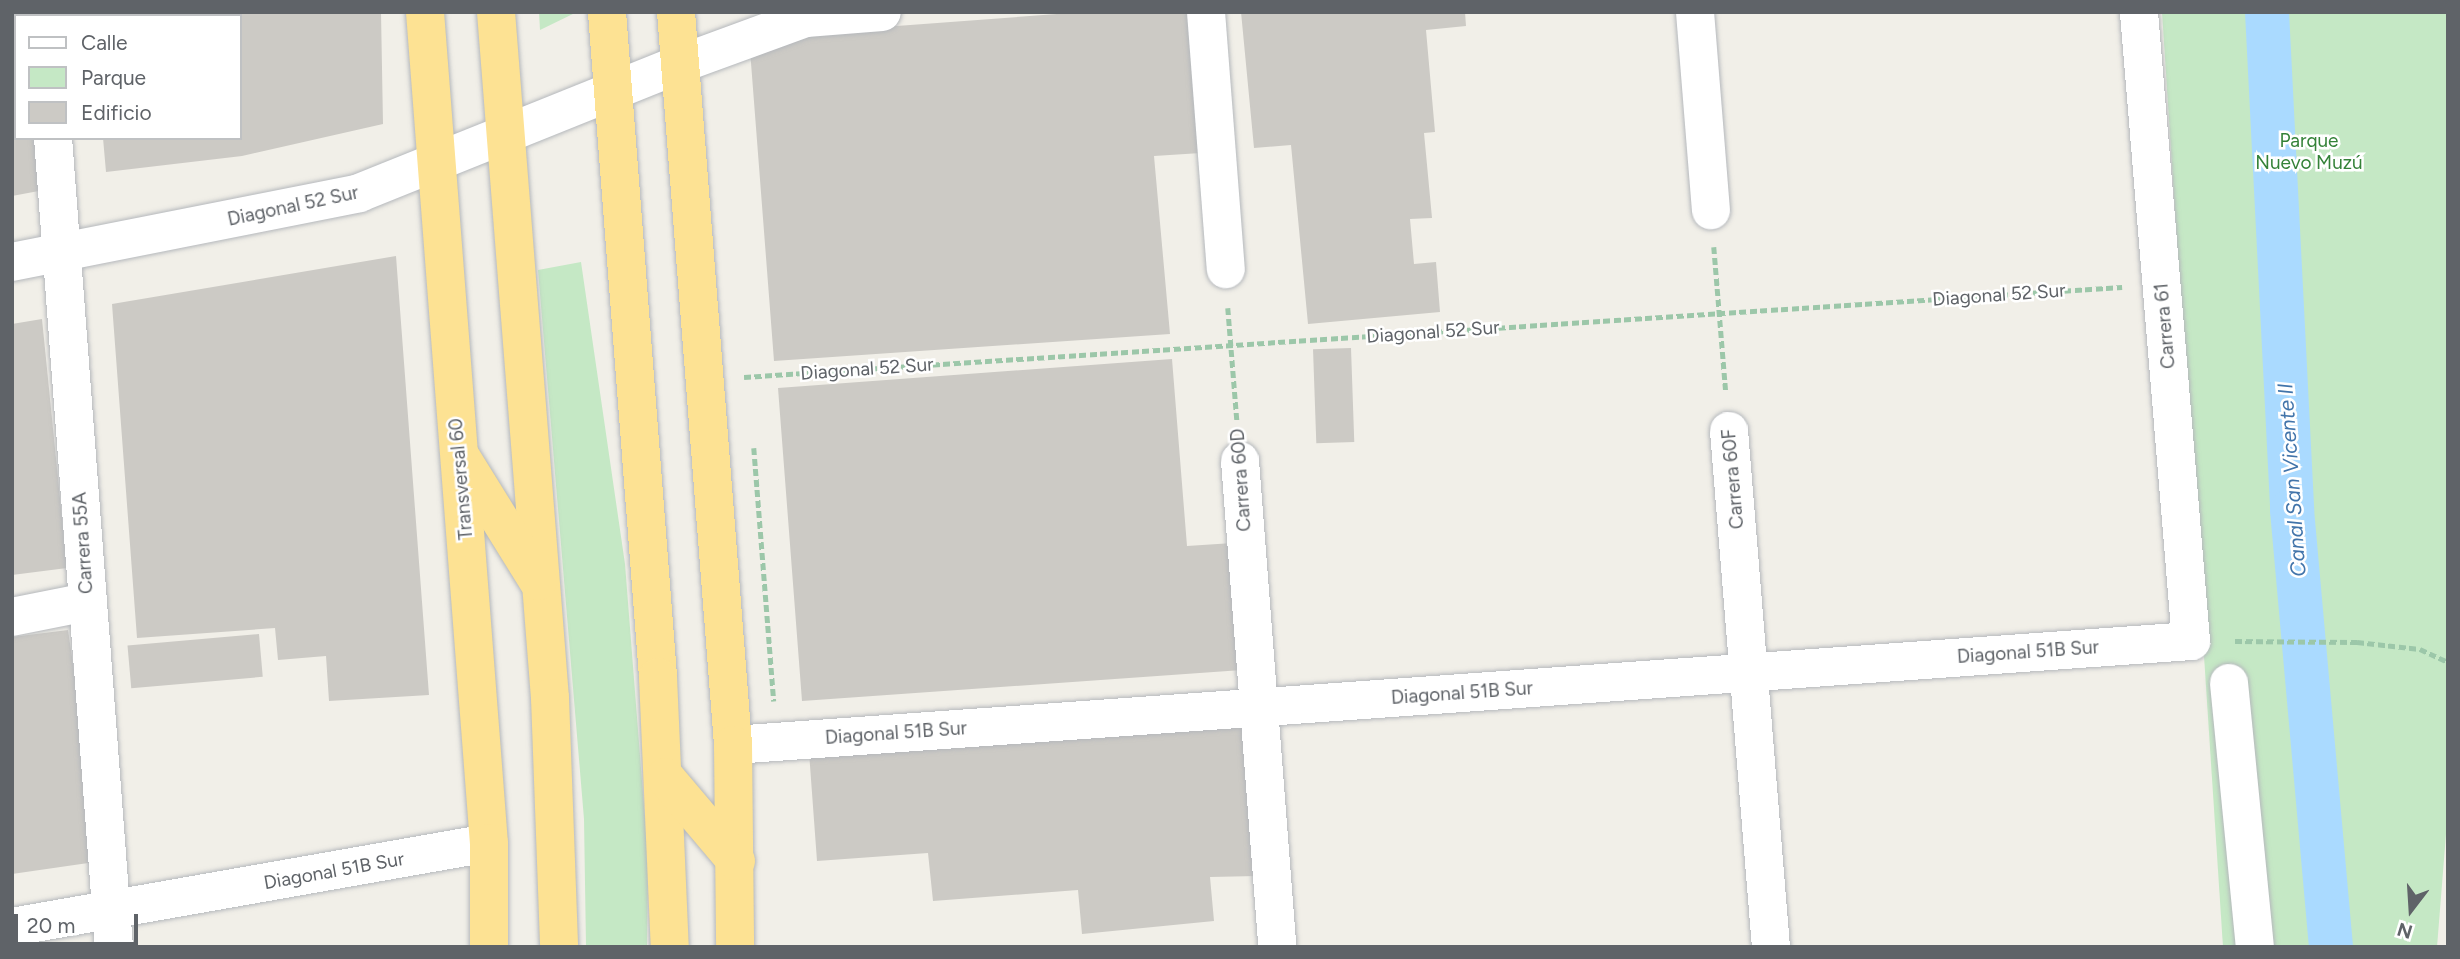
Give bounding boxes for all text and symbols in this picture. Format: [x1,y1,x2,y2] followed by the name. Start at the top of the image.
[14,14,242,140] legend
[81,30,128,55] text: Calle
[81,65,146,90] text: Parque
[81,100,152,125] text: Edificio
[2255,130,2363,174] park label: Parque Nuevo Muzú
[225,181,361,231] street label: Diagonal 52 Sur
[1932,279,2066,311] street label: Diagonal 52 Sur
[2150,282,2180,370] street label: Carrera 61
[1366,316,1500,348] street label: Diagonal 52 Sur
[800,353,934,385] street label: Diagonal 52 Sur
[2273,383,2311,577] water label: Canal San Vicente II
[444,417,478,541] street label: Transversal 60
[1226,428,1256,532] street label: Carrera 60D
[1717,428,1749,530] street label: Carrera 60F
[68,491,98,595] street label: Carrera 55A
[1956,636,2100,668] street label: Diagonal 51B Sur
[1390,677,1534,709] street label: Diagonal 51B Sur
[824,717,968,749] street label: Diagonal 51B Sur
[262,847,406,895] street label: Diagonal 51B Sur
[2376,875,2446,945] north arrow
[18,900,142,944] scale bar
[27,913,75,938] text: 20 m
[2394,917,2415,944] text: N

